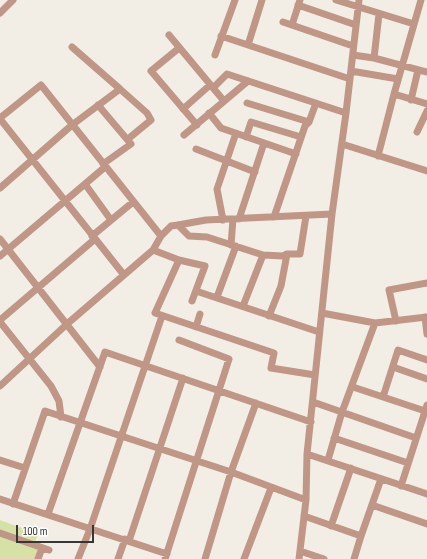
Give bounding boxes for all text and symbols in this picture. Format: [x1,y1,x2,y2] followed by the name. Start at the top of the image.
[18,517,96,543] scale bar
[23,524,48,539] text: 100 m

